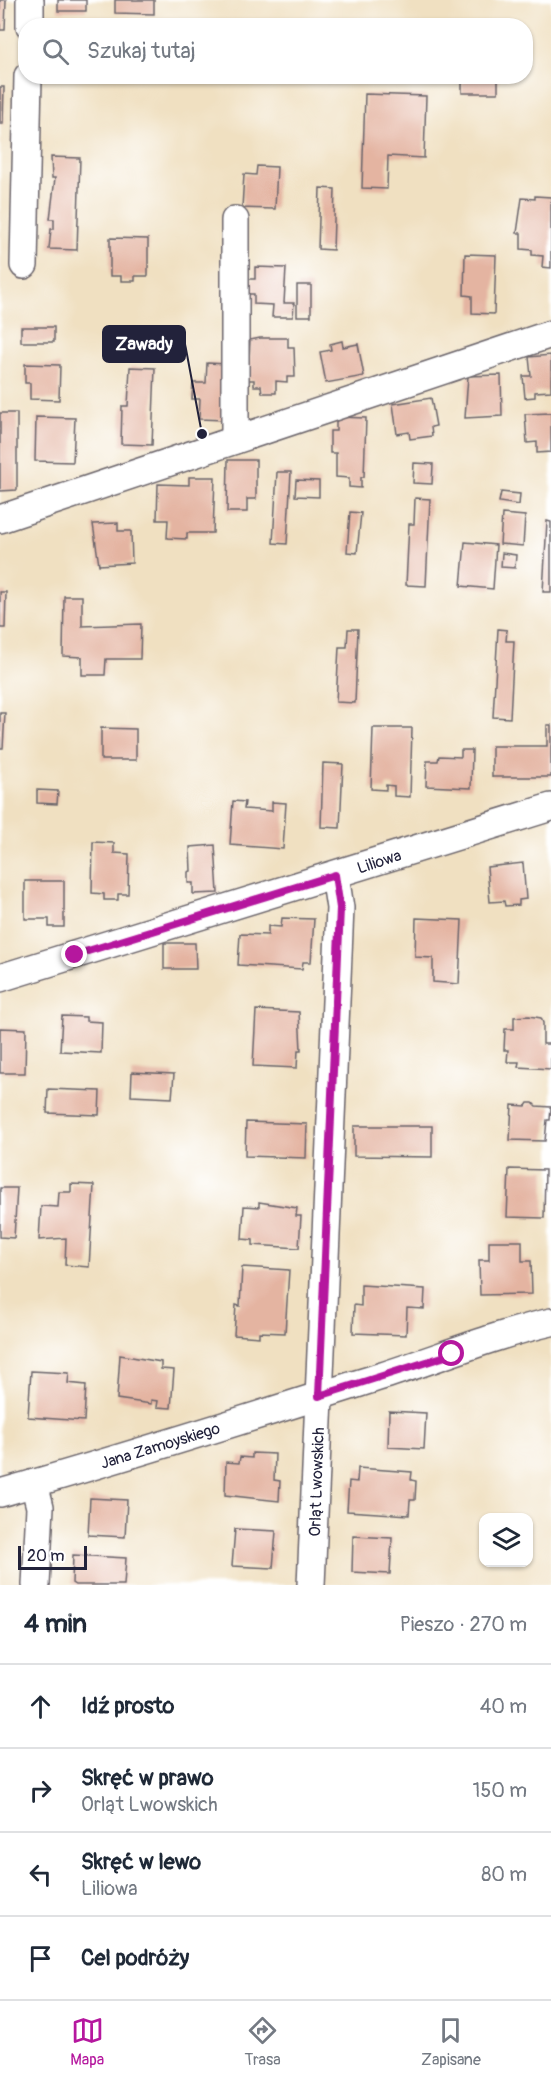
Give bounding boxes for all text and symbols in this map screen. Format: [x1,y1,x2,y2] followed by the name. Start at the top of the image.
[18,18,533,84] search box
[39,35,72,68] icon: search
[87,37,196,65] text: Szukaj tutaj
[103,326,185,362] callout: Zawady
[115,333,173,356] text: Zawady
[355,845,404,878] street label: Liliowa
[61,941,87,967] route end
[438,1340,464,1366] route start
[98,1418,223,1474] street label: Jana Zamoyskiego
[305,1427,329,1537] street label: Orląt Lwowskich
[479,1513,533,1567] map controls
[479,1513,533,1567] button: layers
[18,1543,87,1570] scale bar
[27,1546,65,1566] text: 20 m
[24,1608,87,1640] text: 4 min
[400,1612,527,1637] text: Pieszo · 270 m
[24,1690,57,1723] icon: ahead
[81,1692,174,1720] text: Idź prosto
[480,1694,527,1719] text: 40 m
[81,1764,214,1792] text: Skręć w prawo
[24,1774,57,1807] icon: right
[473,1778,527,1803] text: 150 m
[81,1792,218,1817] text: Orląt Lwowskich
[81,1848,201,1876] text: Skręć w lewo
[24,1858,57,1891] icon: left
[481,1862,527,1887] text: 80 m
[81,1876,138,1901] text: Liliowa
[24,1942,57,1975] icon: arrive
[81,1944,189,1972] text: Cel podróży
[70,2014,104,2070] tab: Mapa
[244,2014,281,2070] tab: Trasa
[421,2014,481,2070] tab: Zapisane

